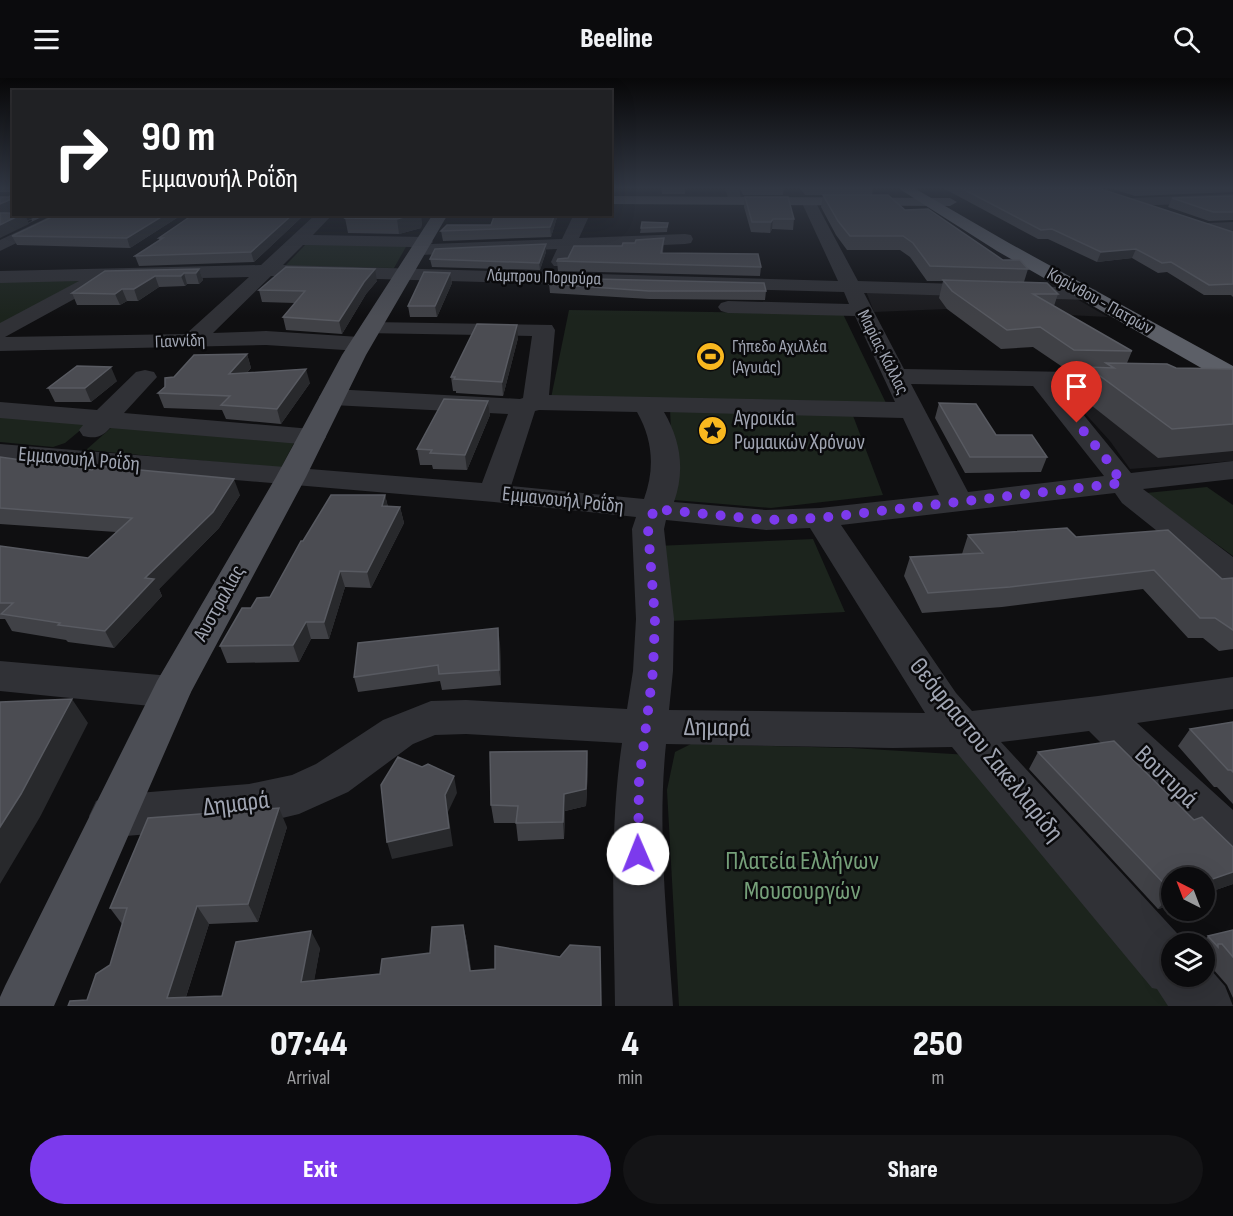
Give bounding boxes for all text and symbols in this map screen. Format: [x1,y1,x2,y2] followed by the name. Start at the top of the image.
[30,23,63,56] icon: menu
[580,23,653,55] text: Beeline
[1170,23,1203,56] icon: search
[141,112,215,163] text: 90 m
[42,114,120,192] icon: right
[141,163,298,195] text: Εμμανουήλ Ροΐδη
[1043,263,1157,339] street label: Κορίνθου - Πατρών
[486,264,602,289] street label: Λάμπρου Πορφύρα
[853,306,913,398] street label: Μαρίας Κάλλας
[154,330,206,352] street label: Γιαννίδη
[732,336,827,378] place label: Γήπεδο Αχιλλέα (Αγυιάς)
[695,340,727,372] sports icon: Γήπεδο Αχιλλέα (Αγυιάς)
[1051,361,1102,423] pin
[1060,370,1093,403] icon: arrive
[733,406,865,455] place label: Αγροικία Ρωμαικών Χρόνων
[697,414,729,446] place icon: Αγροικία Ρωμαικών Χρόνων
[17,441,141,477] street label: Εμμανουήλ Ροΐδη
[501,481,625,519] street label: Εμμανουήλ Ροΐδη
[187,560,250,646] street label: Αυστραλίας
[902,652,1070,848] street label: Θεόφραστου Σακελλαρίδη
[684,712,750,744] street label: Δημαρά
[1128,739,1204,815] street label: Βουτυρά
[201,785,271,823] street label: Δημαρά
[606,822,670,886] position arrow
[725,846,879,907] park label: Πλατεία Ελλήνων Μουσουργών
[1161,867,1215,921] north arrow
[1161,867,1215,987] map controls
[1161,933,1215,987] button: layers
[270,1023,348,1066] text: 07:44
[621,1023,639,1066] text: 4
[913,1023,963,1066] text: 250
[287,1066,330,1090] text: Arrival
[618,1066,643,1090] text: min
[931,1066,944,1090] text: m
[30,1135,611,1204] button: Exit
[623,1135,1203,1204] button: Share

